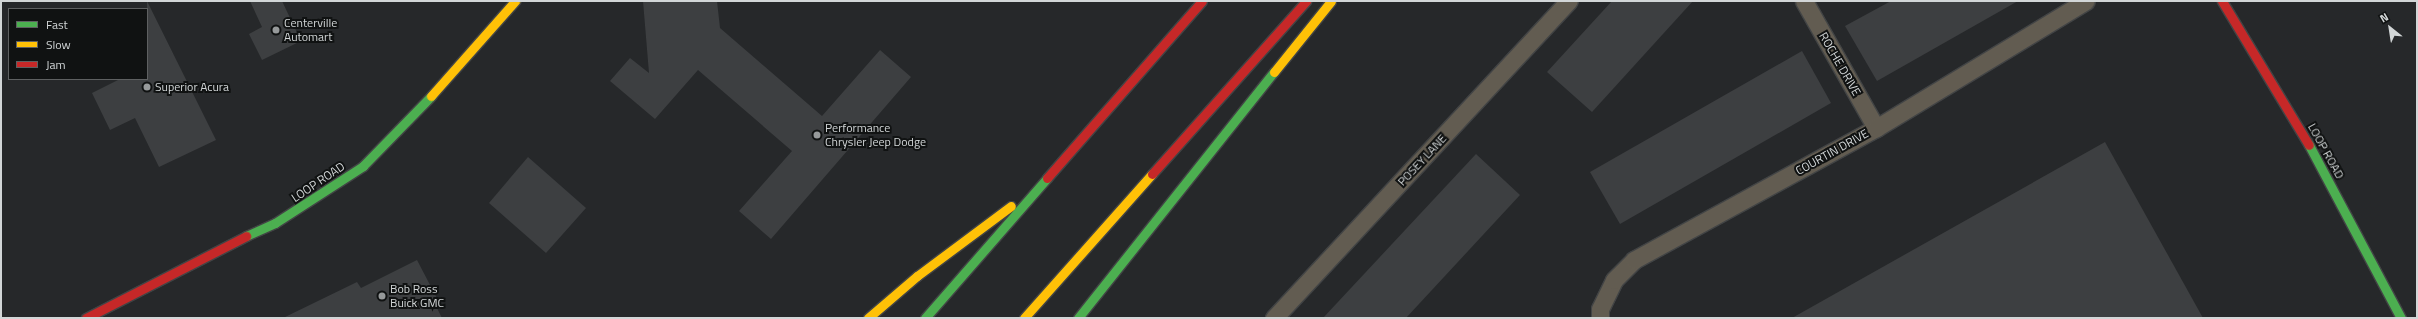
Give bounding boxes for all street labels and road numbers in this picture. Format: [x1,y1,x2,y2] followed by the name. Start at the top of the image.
[1816,30,1864,98] street label: ROCHE DRIVE
[2305,121,2347,181] street label: LOOP ROAD
[1793,126,1871,178] street label: COURTIN DRIVE
[1395,131,1449,189] street label: POSEY LANE
[289,159,347,205] street label: LOOP ROAD

